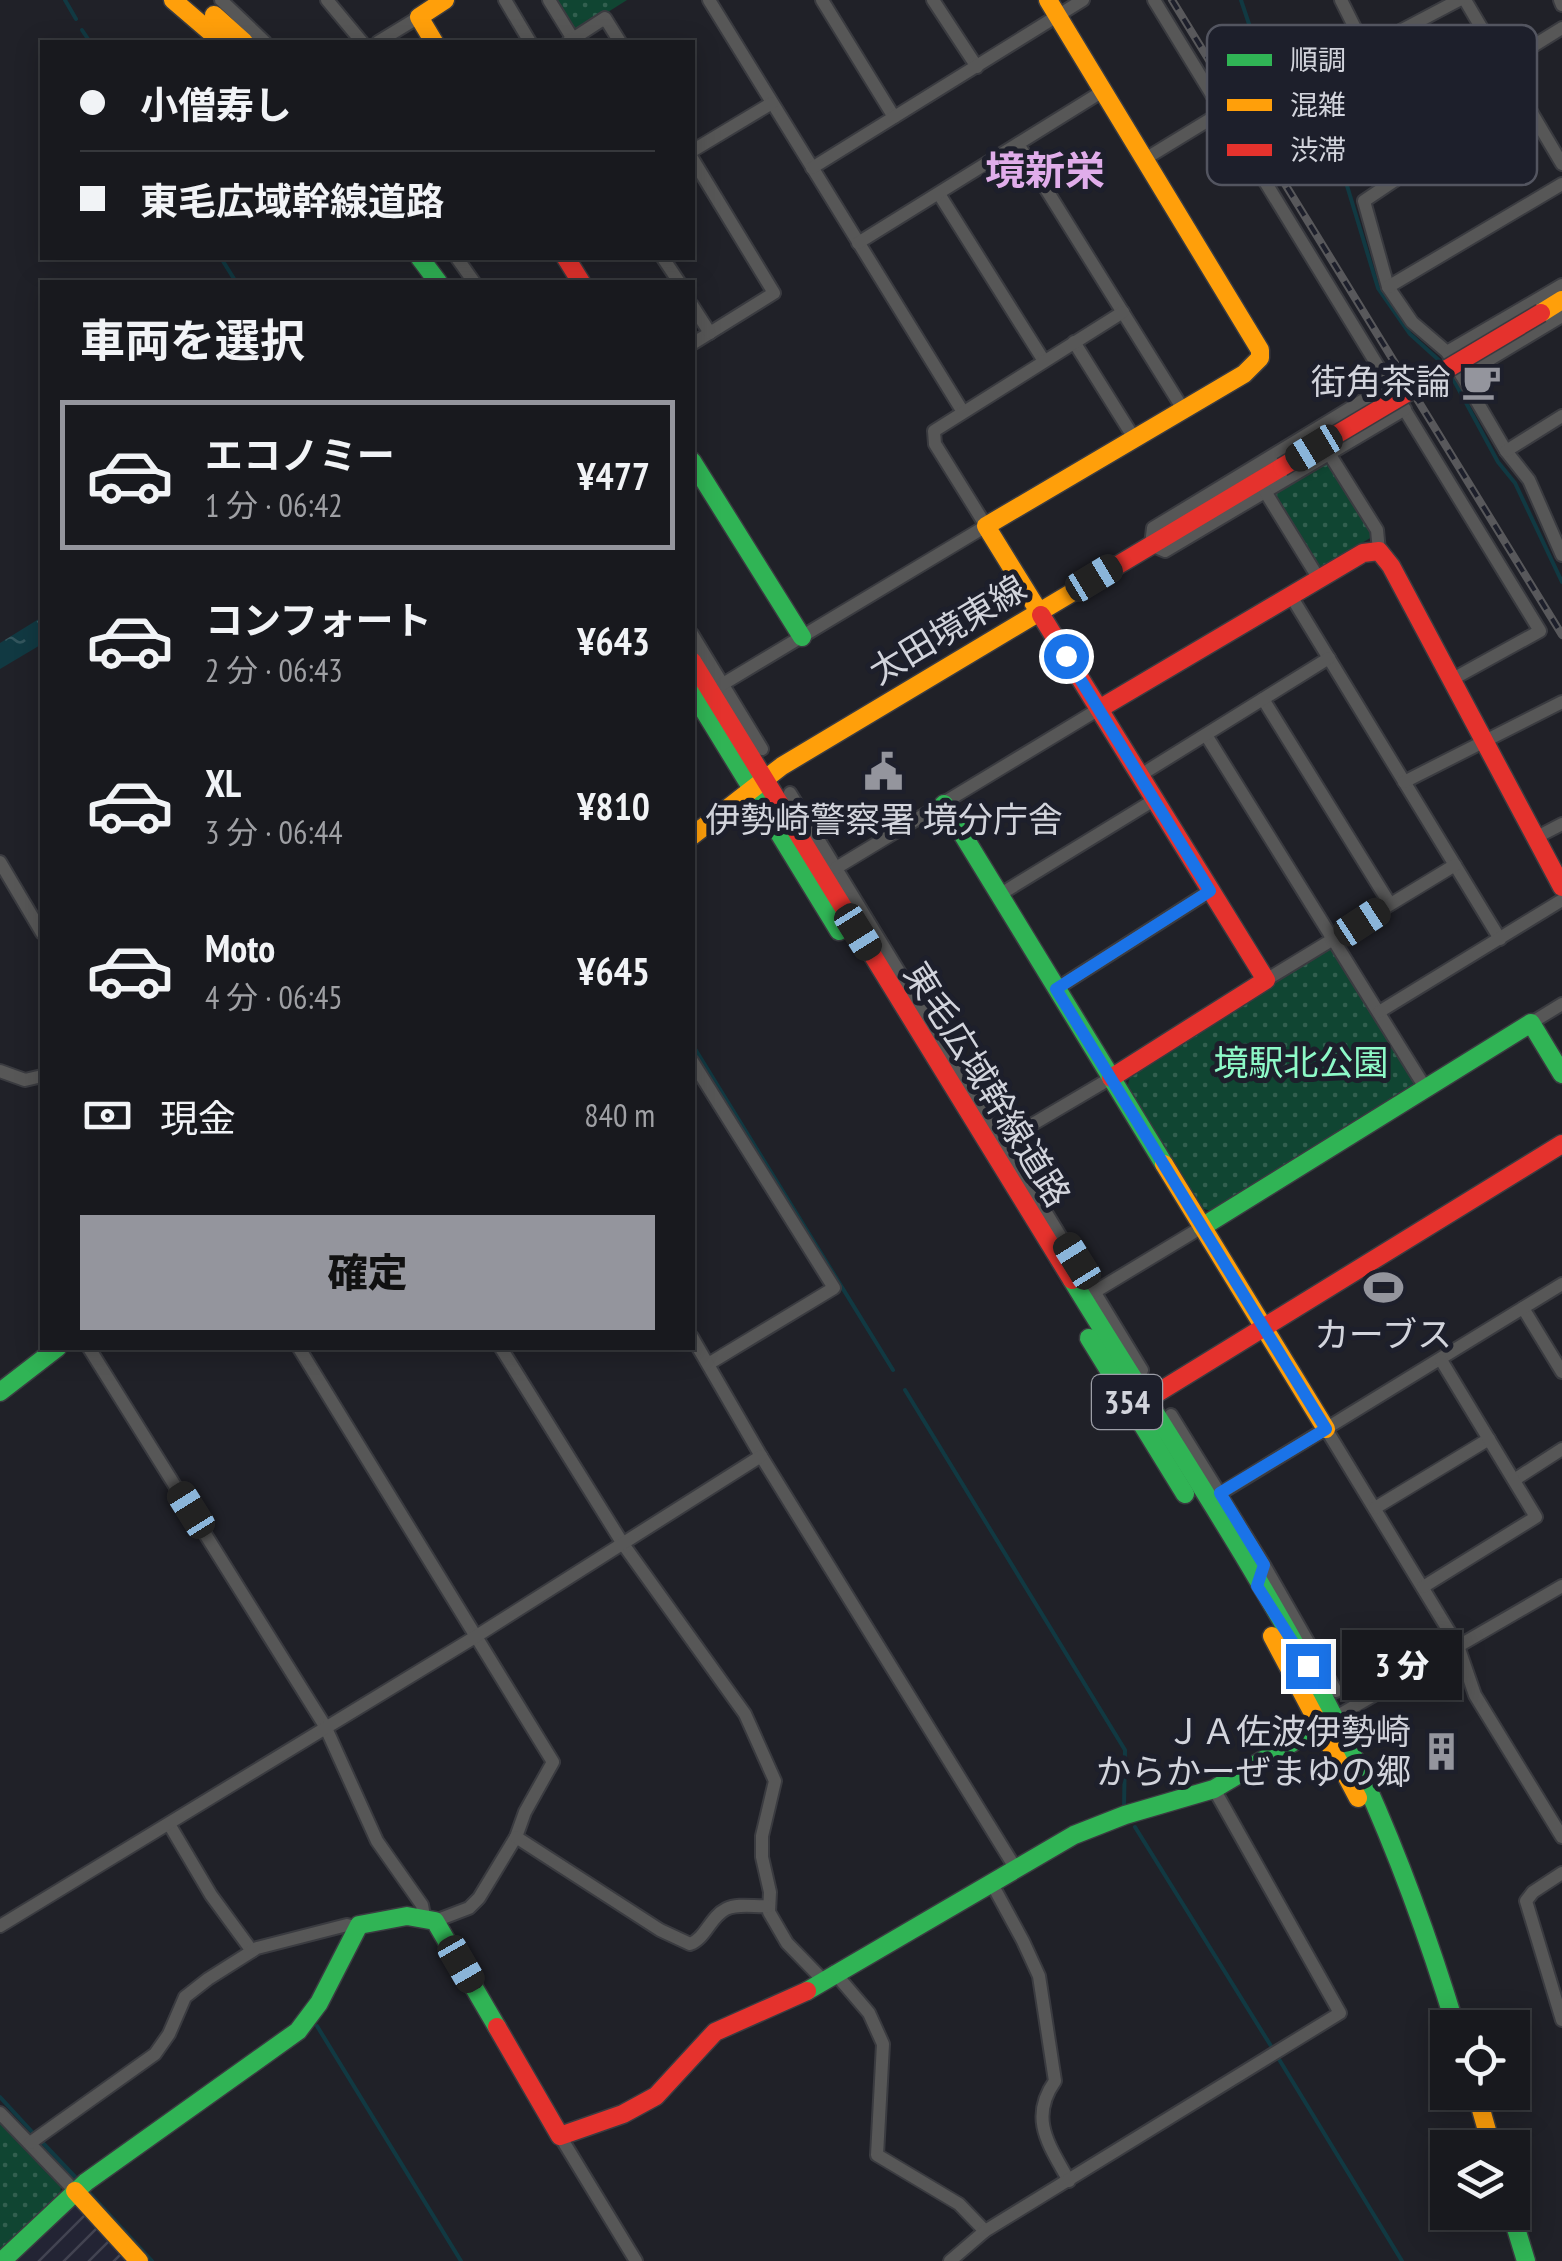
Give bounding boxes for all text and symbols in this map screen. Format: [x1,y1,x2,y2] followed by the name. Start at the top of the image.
[1207,25,1537,185] legend
[1290,41,1346,78] text: 順調
[140,80,292,129] text: 小僧寿し
[1290,86,1346,123] text: 混雑
[1290,131,1346,168] text: 渋滞
[985,144,1105,196] district label: 境新栄
[140,176,444,225] text: 東毛広域幹線道路
[80,311,305,369] text: 車両を選択
[1311,358,1451,404] place label: 街角茶論
[1460,360,1502,402] cafe icon: 街角茶論
[1281,420,1347,476] car
[85,430,175,520] icon: car
[205,430,395,479] text: エコノミー
[577,451,650,500] text: ¥477
[205,484,343,526] text: 1 分 · 06:42
[1061,550,1127,606] car
[860,564,1034,694] street label: 太田境東線
[85,595,175,685] icon: car
[205,595,432,644] text: コンフォート
[577,616,650,665] text: ¥643
[1044,634,1089,679] route start
[205,649,343,691] text: 2 分 · 06:43
[863,751,905,793] public building icon: 伊勢崎警察署 境分庁舎
[205,758,241,807] text: XL
[85,760,175,850] icon: car
[577,781,650,830] text: ¥810
[705,796,1063,842] place label: 伊勢崎警察署 境分庁舎
[205,811,343,853] text: 3 分 · 06:44
[1329,893,1395,951] car
[829,899,887,965] car
[205,923,275,972] text: Moto
[85,925,175,1015] icon: car
[577,946,650,995] text: ¥645
[894,953,1082,1215] street label: 東毛広域幹線道路
[205,976,343,1018] text: 4 分 · 06:45
[1213,1039,1389,1085] park label: 境駅北公園
[80,1088,135,1143] icon: cash
[160,1093,236,1142] text: 現金
[584,1094,655,1136] text: 840 m
[80,1215,655,1330] button: 確定
[1048,1228,1106,1294] car
[1362,1266,1404,1308] sports icon: カーブス
[1314,1311,1452,1357] place label: カーブス
[1092,1375,1162,1429] road number: 354
[162,1477,220,1543] car
[1343,1631,1463,1701] callout: 3 分
[1286,1644,1331,1689] route end
[1375,1644,1429,1686] text: 3 分
[1096,1708,1411,1794] place label: ＪＡ佐波伊勢崎 からかーぜまゆの郷
[1420,1730,1462,1772] building icon: ＪＡ佐波伊勢崎 からかーぜまゆの郷
[433,1931,489,1997] car
[1430,2010,1530,2230] map controls
[1430,2010,1530,2110] button: locate
[1430,2130,1530,2230] button: layers

